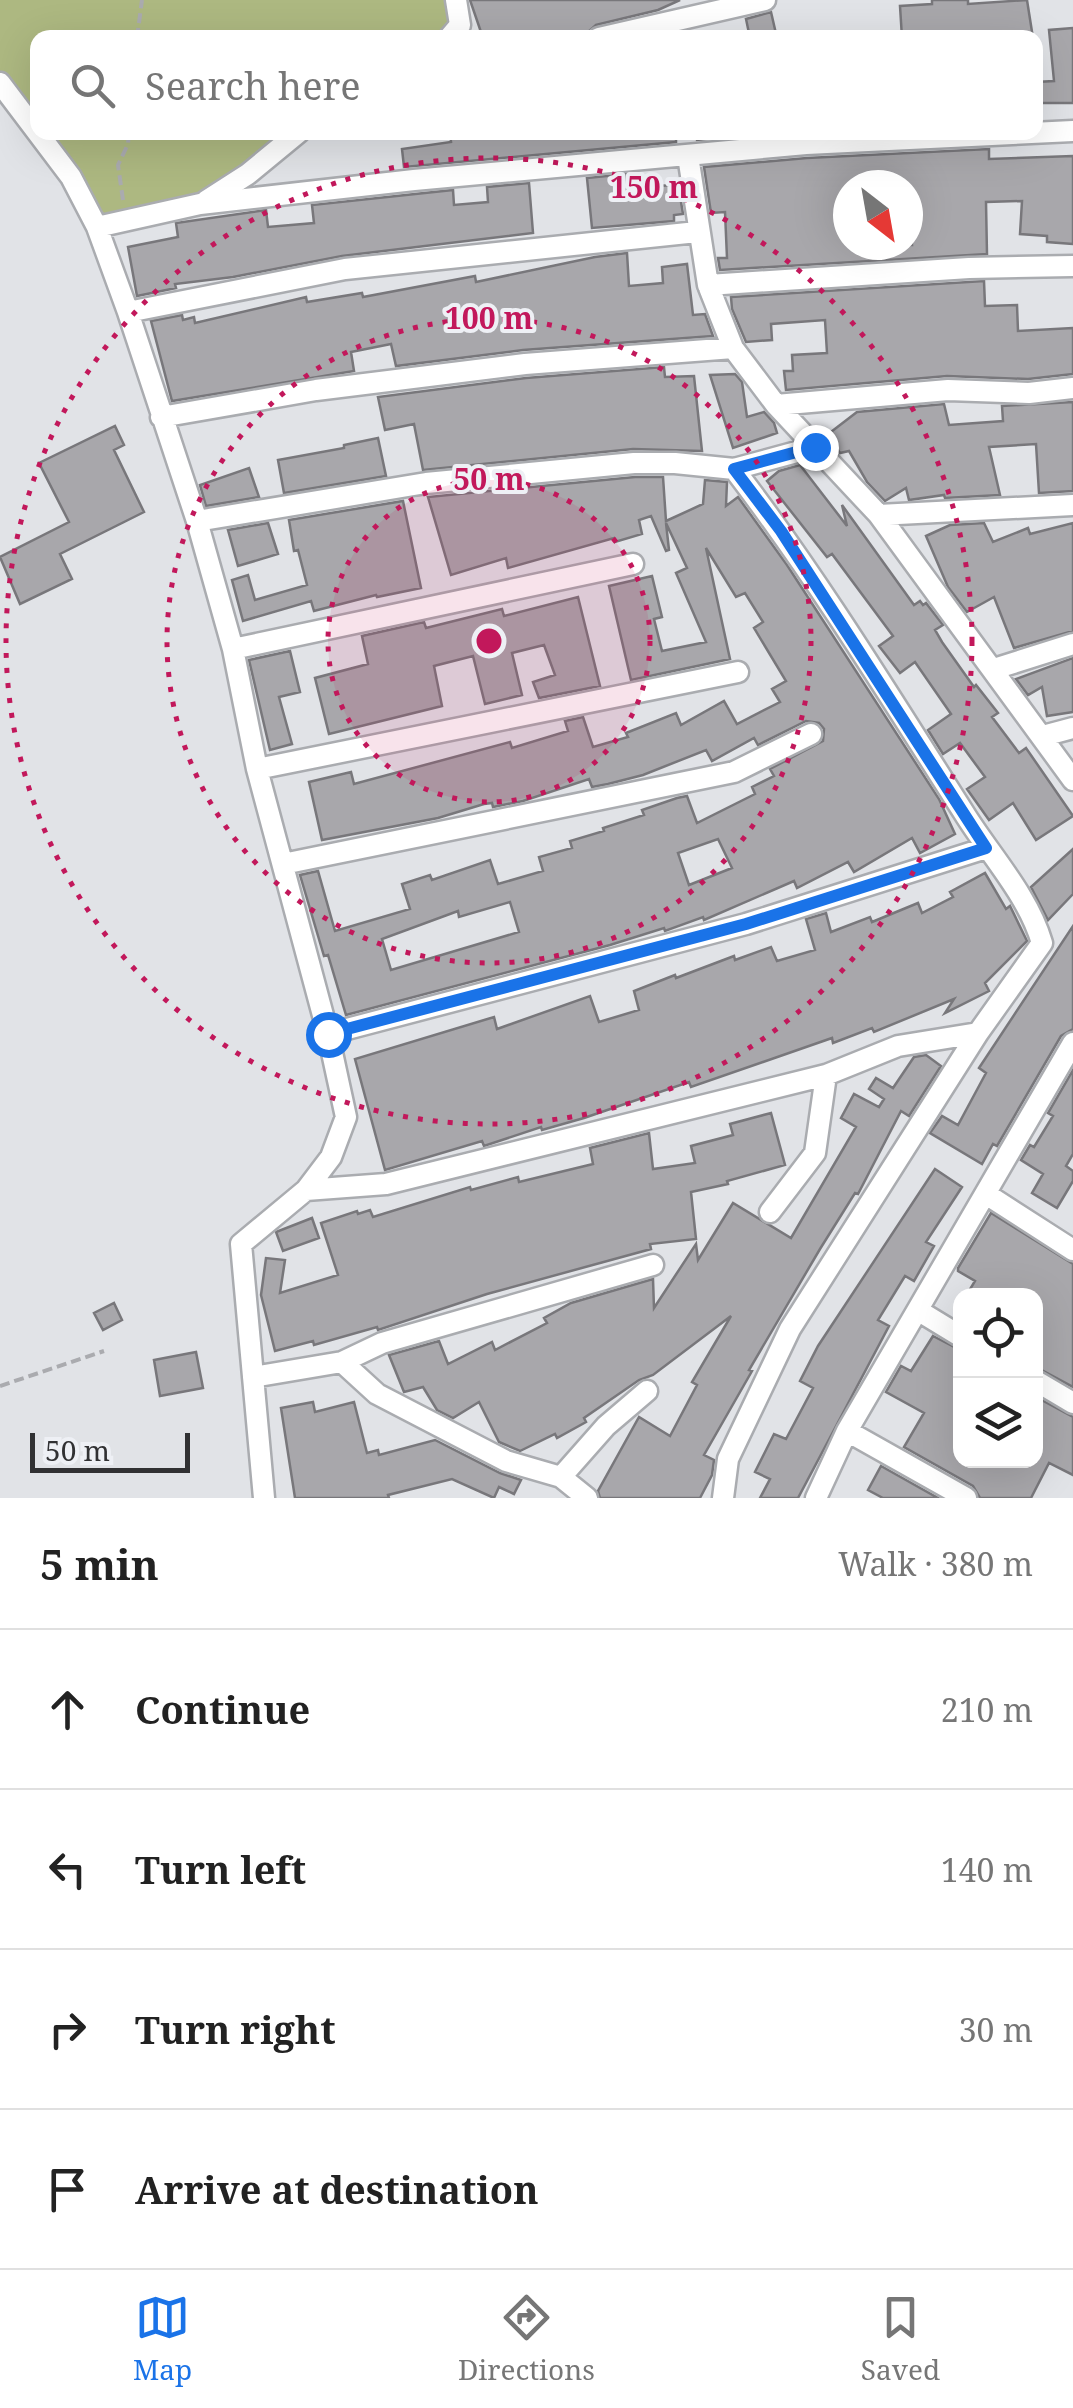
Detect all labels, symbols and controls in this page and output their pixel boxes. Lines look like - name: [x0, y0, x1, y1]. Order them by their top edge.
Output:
- search box: [30, 30, 1043, 140]
- icon: search: [65, 58, 120, 113]
- text: Search here: [145, 59, 361, 111]
- text: 150 m: [610, 166, 698, 207]
- north arrow: [833, 170, 923, 260]
- text: 100 m: [445, 297, 533, 338]
- route end: [793, 425, 839, 471]
- text: 50 m: [453, 458, 525, 499]
- centre of rings: [471, 623, 507, 659]
- route start: [306, 1012, 352, 1058]
- map controls: [953, 1288, 1043, 1468]
- button: locate: [953, 1288, 1043, 1378]
- button: layers: [953, 1378, 1043, 1468]
- scale bar: [30, 1428, 190, 1472]
- text: 50 m: [45, 1431, 110, 1469]
- text: 5 min: [40, 1535, 159, 1592]
- text: Walk · 380 m: [838, 1542, 1033, 1585]
- icon: ahead: [40, 1682, 95, 1737]
- text: Continue: [135, 1683, 310, 1735]
- text: 210 m: [941, 1688, 1033, 1731]
- icon: left: [40, 1842, 95, 1897]
- text: Turn left: [135, 1843, 306, 1895]
- text: 140 m: [941, 1848, 1033, 1891]
- icon: right: [40, 2002, 95, 2057]
- text: Turn right: [135, 2003, 336, 2055]
- text: 30 m: [959, 2008, 1033, 2051]
- icon: arrive: [40, 2162, 95, 2217]
- text: Arrive at destination: [135, 2163, 539, 2215]
- tab: Map: [133, 2290, 192, 2388]
- tab: Directions: [458, 2290, 595, 2388]
- tab: Saved: [861, 2290, 940, 2388]

